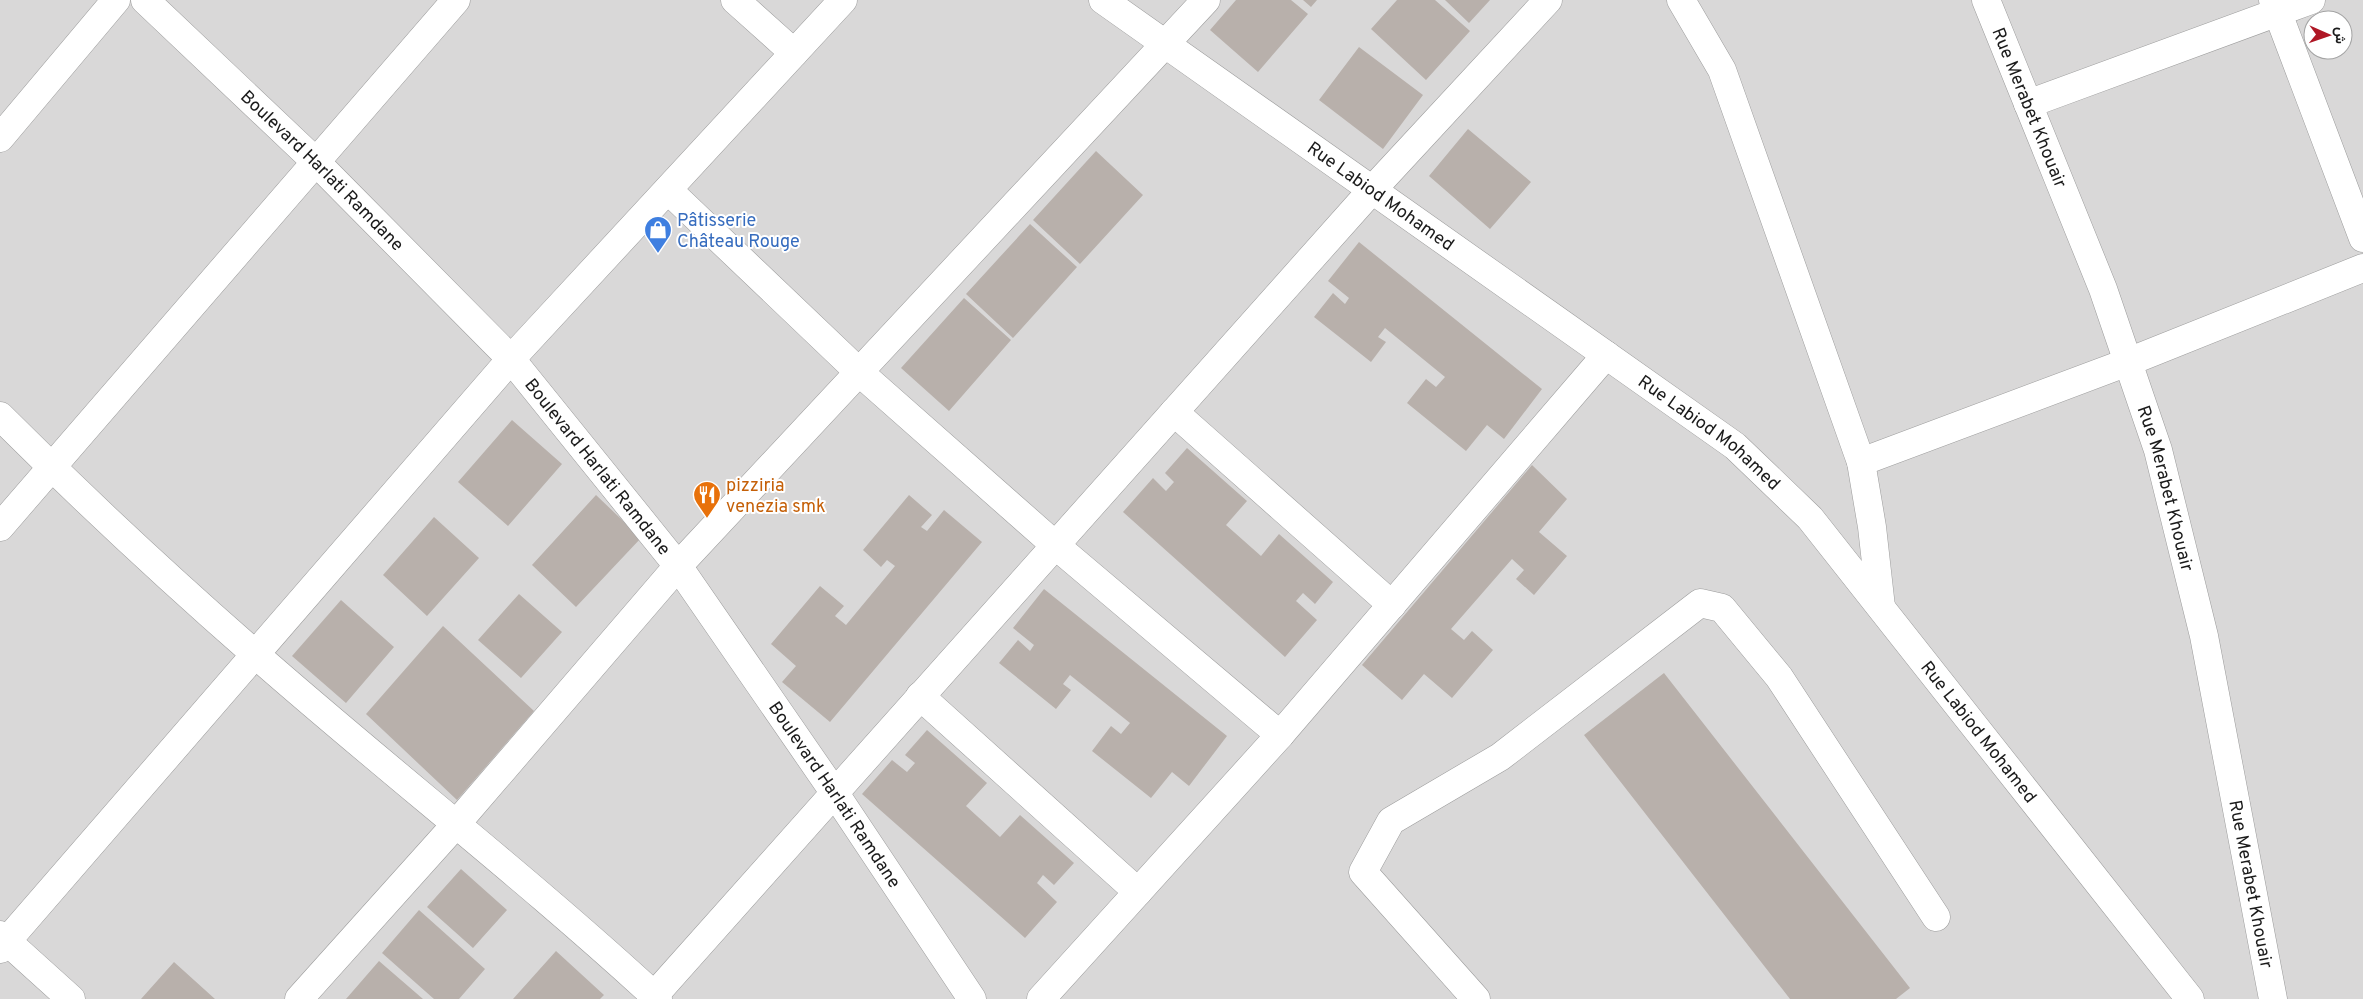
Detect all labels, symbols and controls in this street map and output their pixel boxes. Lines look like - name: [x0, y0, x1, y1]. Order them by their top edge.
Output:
- north arrow: [2303, 10, 2353, 60]
- street label: Rue Merabet Khouair: [1985, 25, 2071, 192]
- text: ش: [2331, 27, 2348, 44]
- street label: Boulevard Harlati Ramdane: [235, 86, 408, 257]
- street label: Rue Labiod Mohamed: [1302, 137, 1458, 257]
- place label: Pâtisserie Château Rouge: [677, 210, 800, 254]
- shop icon: Pâtisserie Château Rouge: [643, 215, 673, 254]
- street label: Rue Labiod Mohamed: [1633, 371, 1784, 496]
- street label: Boulevard Harlati Ramdane: [518, 375, 675, 561]
- street label: Rue Merabet Khouair: [2131, 403, 2198, 574]
- place label: pizziria venezia smk: [726, 475, 826, 519]
- restaurant icon: pizziria venezia smk: [692, 480, 722, 519]
- street label: Rue Labiod Mohamed: [1915, 657, 2041, 808]
- street label: Boulevard Harlati Ramdane: [762, 698, 905, 893]
- street label: Rue Merabet Khouair: [2222, 798, 2277, 970]

